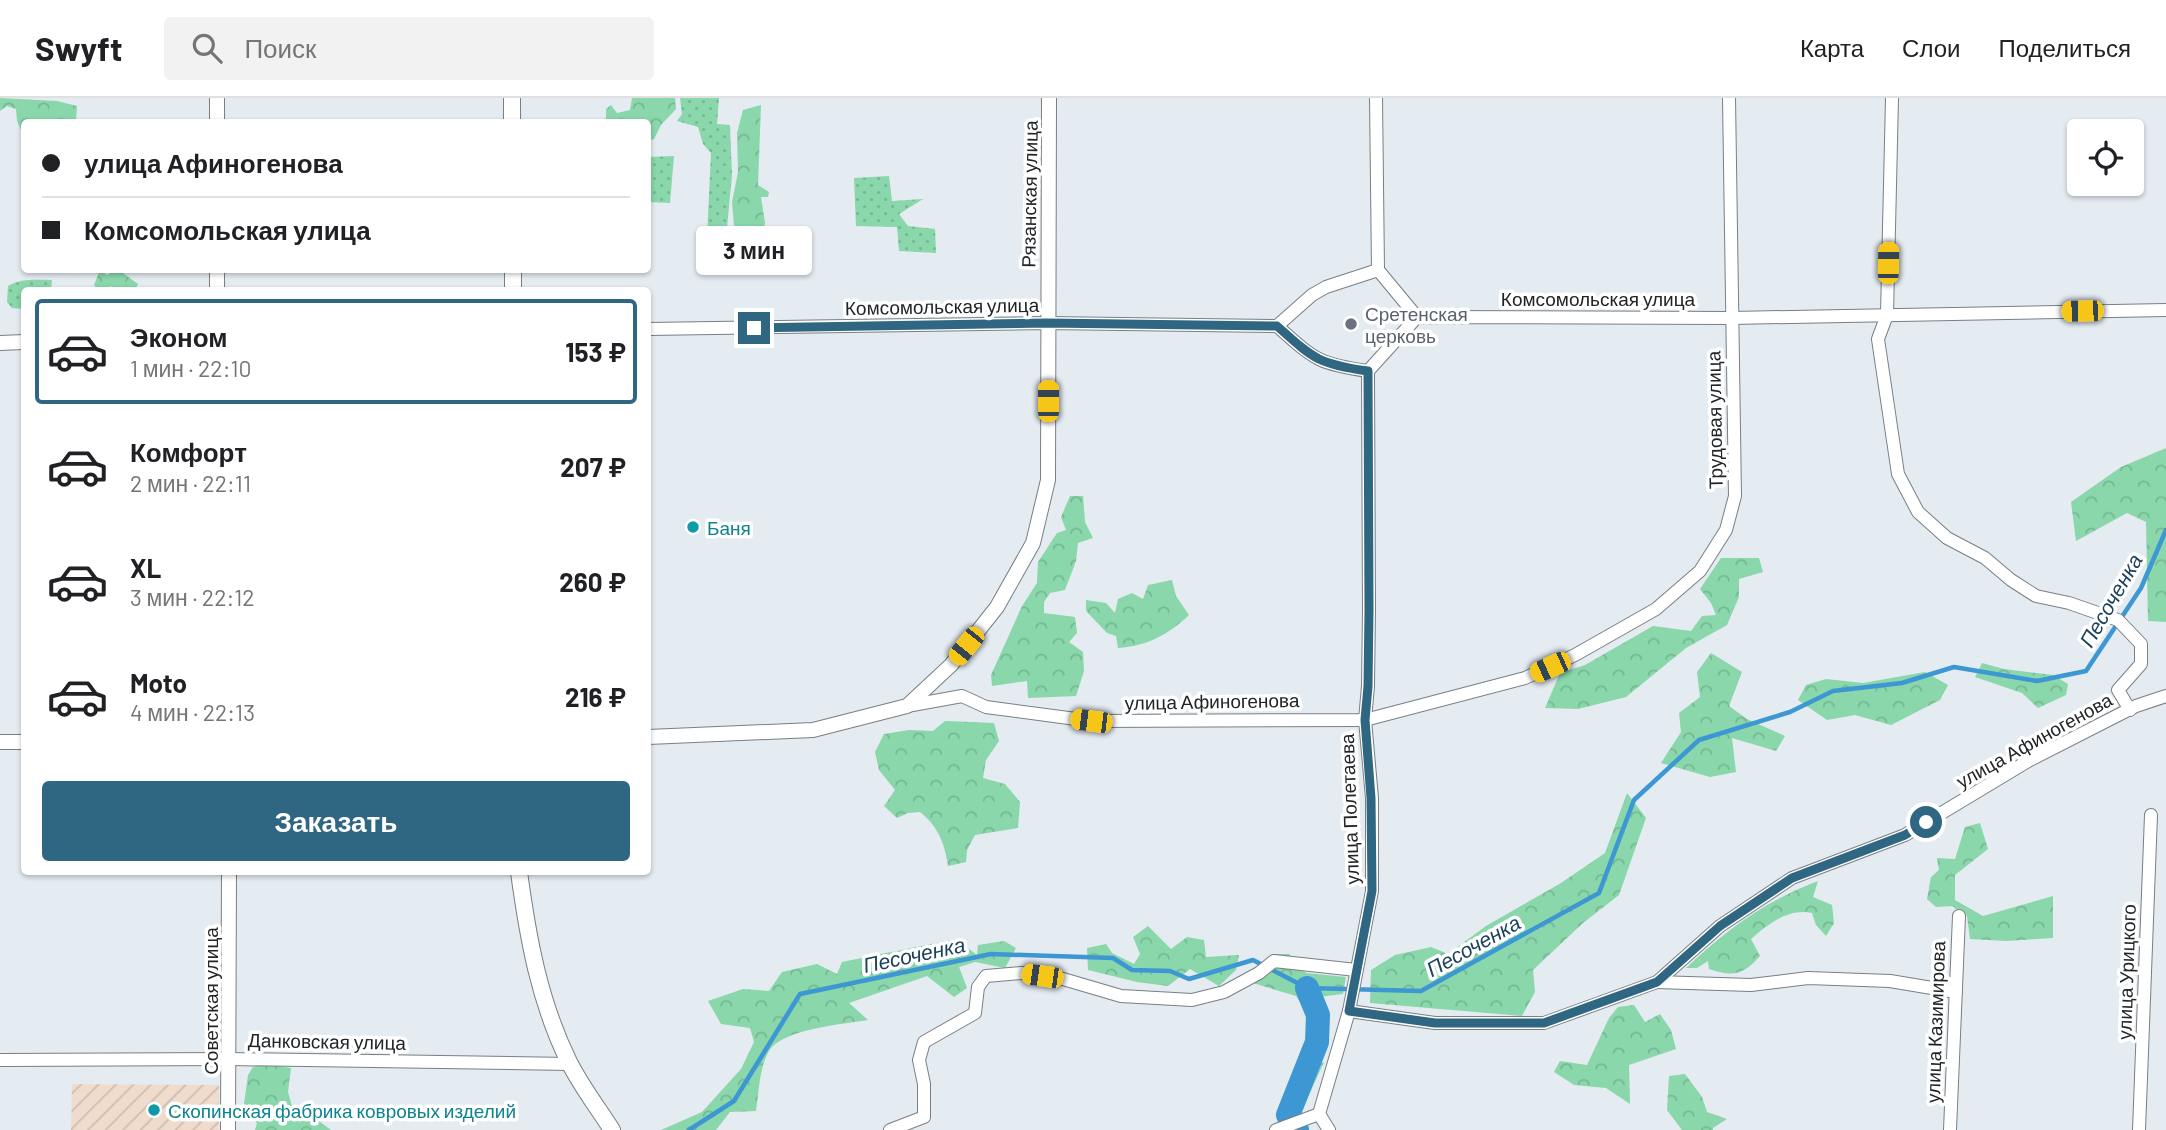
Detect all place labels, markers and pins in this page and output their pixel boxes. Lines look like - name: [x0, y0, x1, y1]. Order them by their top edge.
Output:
- place label: Сретенская церковь: [1365, 302, 1468, 347]
- marker: Сретенская церковь: [1343, 316, 1359, 332]
- place label: Баня: [707, 516, 751, 539]
- marker: Баня: [685, 519, 701, 535]
- place label: Скопинская фабрика ковровых изделий: [168, 1099, 516, 1122]
- marker: Скопинская фабрика ковровых изделий: [146, 1102, 162, 1118]

